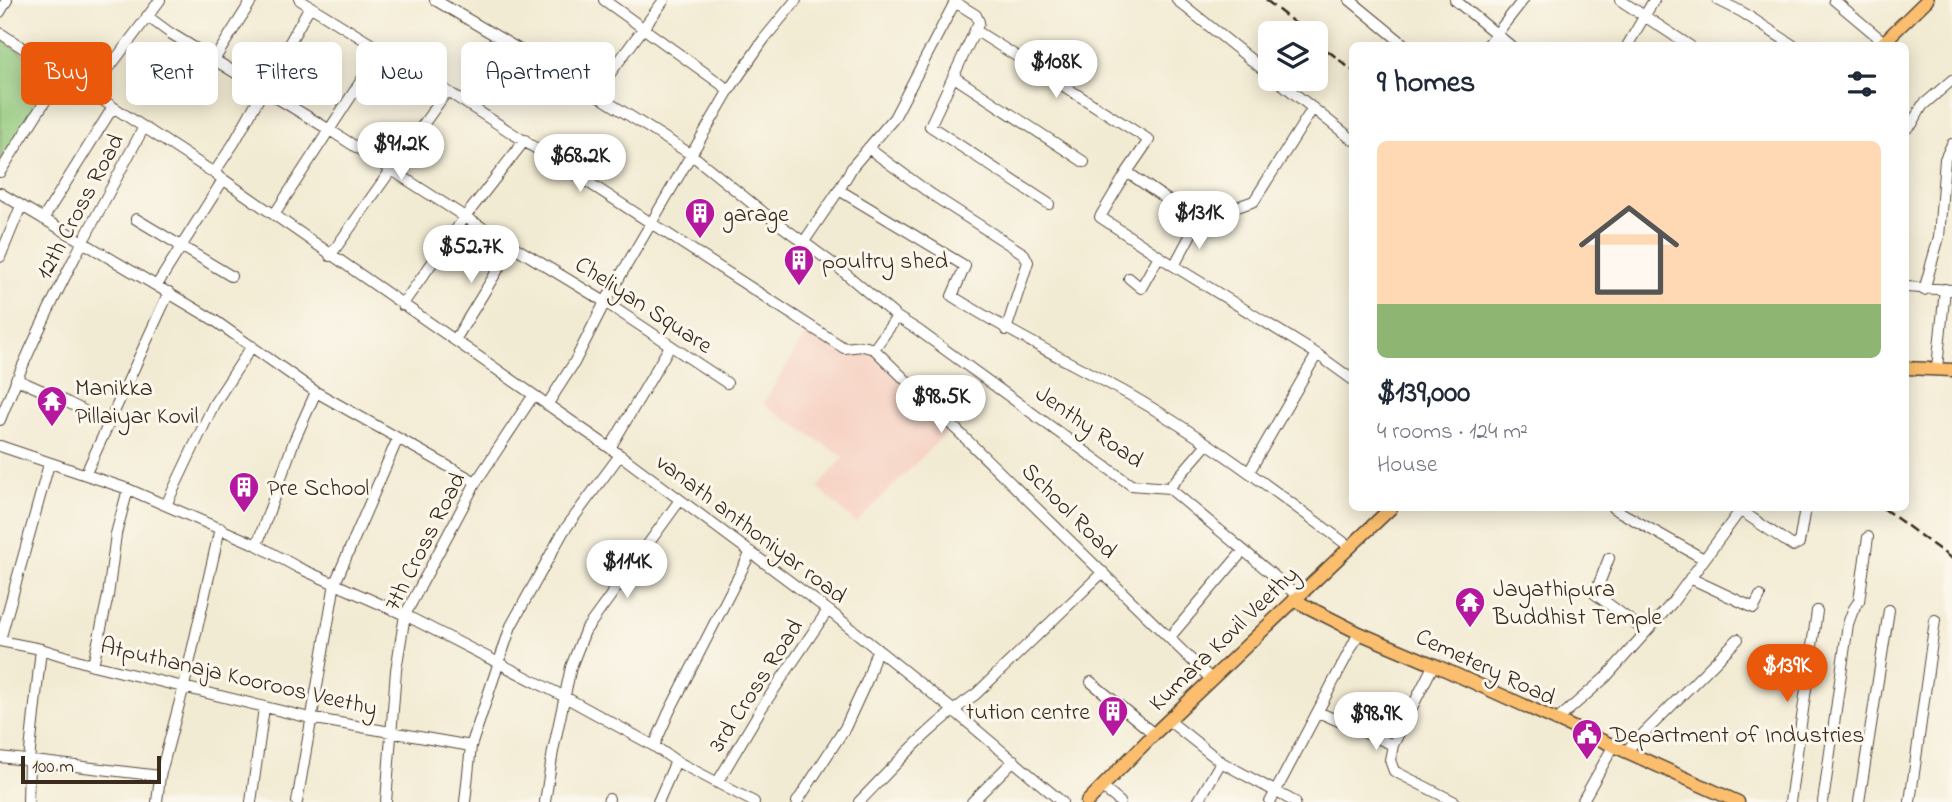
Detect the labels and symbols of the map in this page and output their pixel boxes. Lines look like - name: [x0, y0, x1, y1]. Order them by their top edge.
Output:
- pin: $108K: [1007, 41, 1105, 100]
- pin: $91.2K: [344, 122, 458, 182]
- street label: 12th Cross Road: [28, 128, 135, 286]
- pin: $68.2K: [523, 134, 637, 194]
- pin: $131K: [1150, 191, 1248, 251]
- building icon: garage: [683, 196, 717, 240]
- place label: garage: [722, 198, 789, 233]
- pin: $52.7K: [414, 226, 528, 285]
- building icon: poultry shed: [782, 243, 816, 287]
- place label: poultry shed: [822, 245, 948, 281]
- street label: Cheliyan Square: [566, 248, 719, 365]
- place label: Manikka Pillaiyar Kovil: [75, 372, 199, 436]
- pin: $98.5K: [884, 376, 998, 435]
- street label: Jenthy Road: [1027, 378, 1150, 479]
- temple icon: Manikka Pillaiyar Kovil: [35, 384, 69, 428]
- street label: vanath anthoniyar road: [647, 446, 854, 615]
- street label: School Road: [1012, 456, 1125, 568]
- street label: 7th Cross Road: [376, 466, 476, 617]
- building icon: Pre School: [227, 470, 261, 514]
- place label: Pre School: [267, 472, 369, 507]
- pin: $114K: [578, 540, 676, 600]
- street label: Kumara Kovil Veethy: [1142, 559, 1308, 721]
- place label: Jayathipura Buddhist Temple: [1492, 573, 1662, 636]
- temple icon: Jayathipura Buddhist Temple: [1453, 585, 1487, 629]
- street label: 3rd Cross Road: [701, 612, 814, 760]
- street label: Cemetery Road: [1409, 620, 1561, 717]
- street label: Atputhanaja Kooroos Veethy: [96, 630, 380, 728]
- pin: $139K: [1738, 644, 1836, 704]
- pin: $98.9K: [1319, 692, 1433, 752]
- building icon: tution centre: [1096, 694, 1130, 738]
- place label: tution centre: [966, 696, 1090, 731]
- public building icon: Department of Industries: [1570, 717, 1604, 761]
- place label: Department of Industries: [1609, 719, 1864, 754]
- scale bar: [21, 753, 161, 785]

